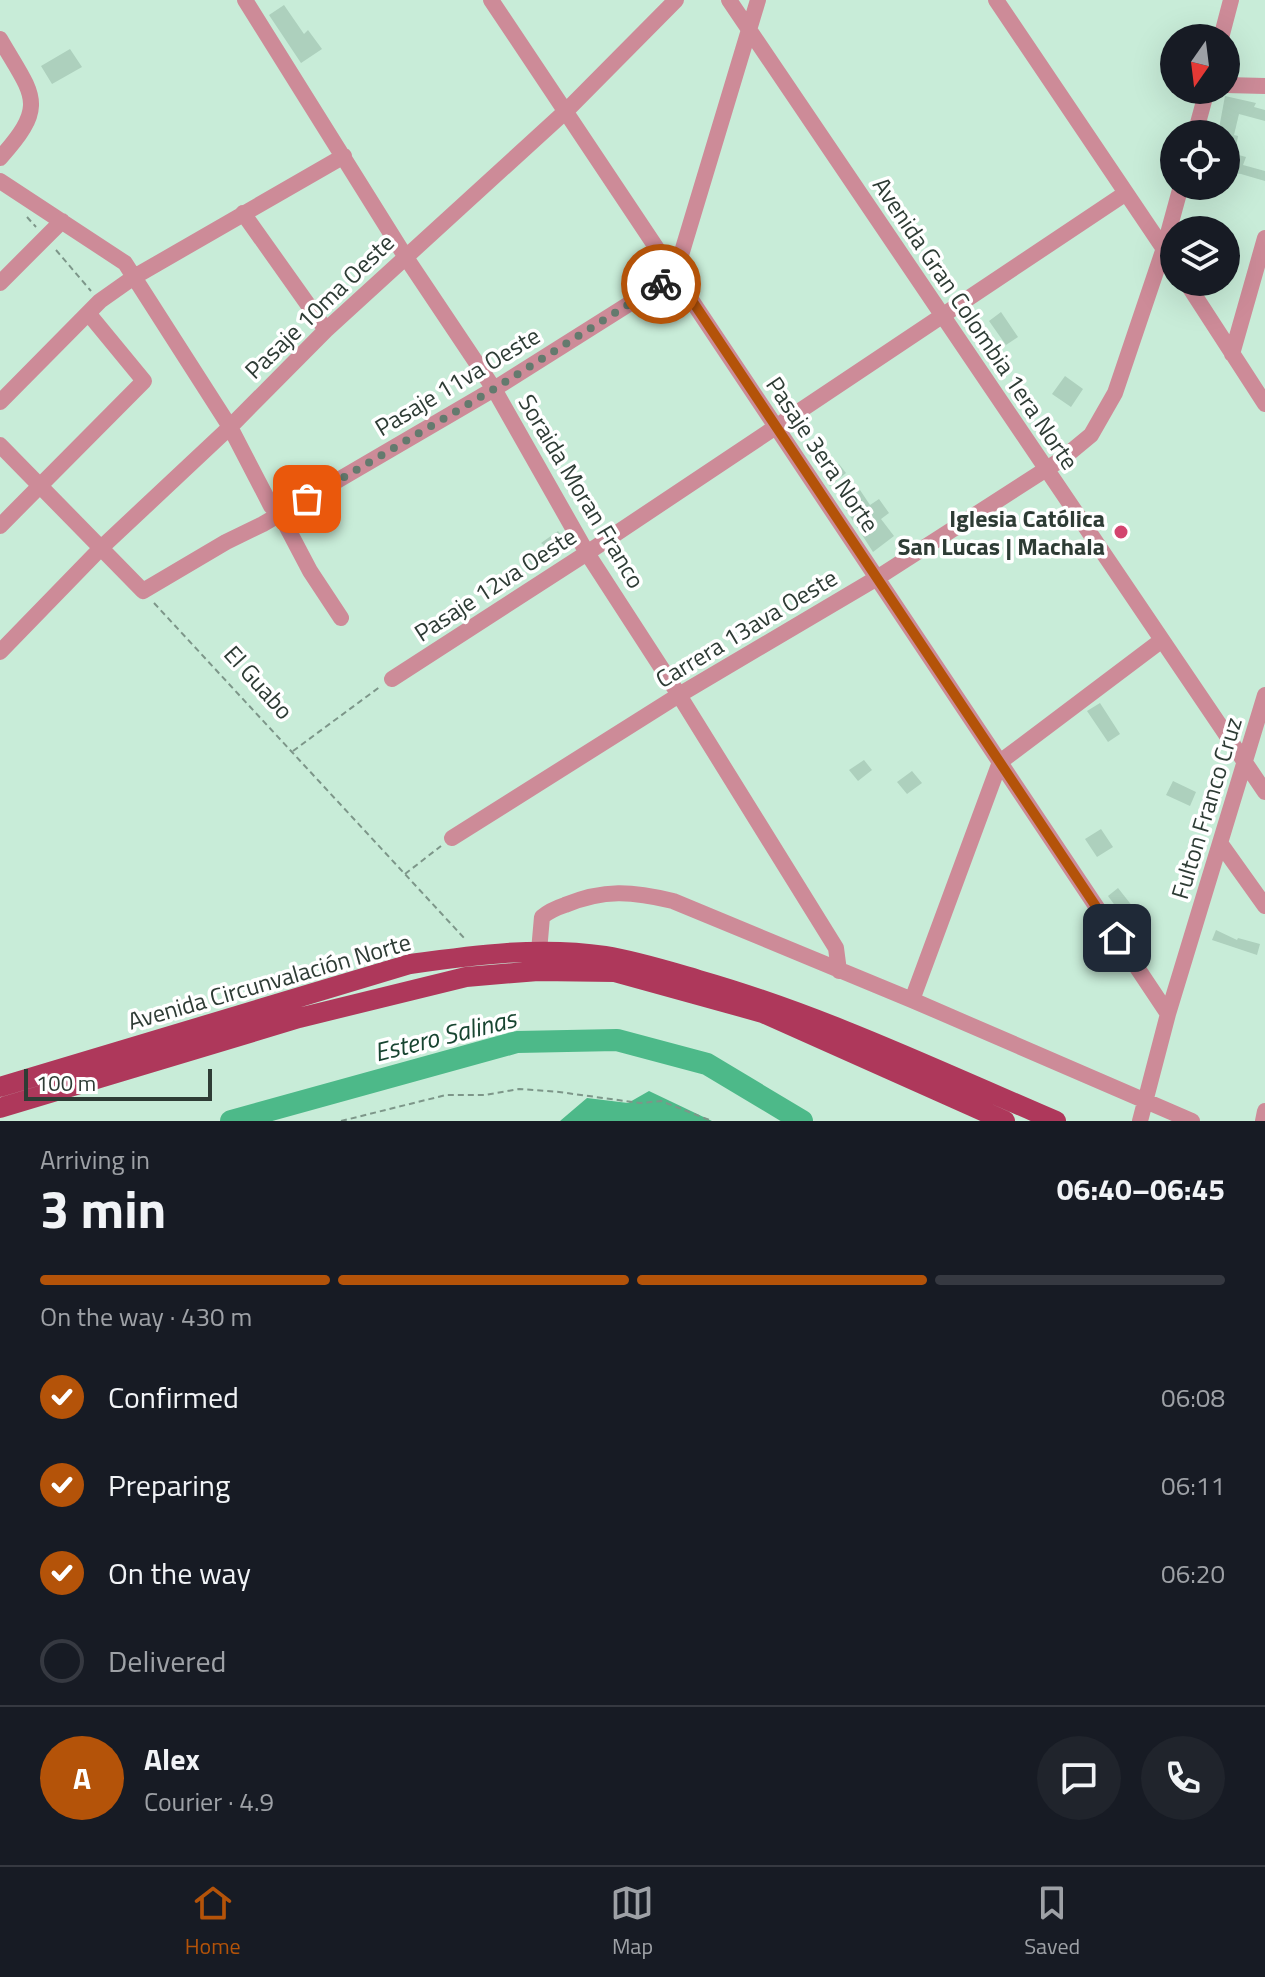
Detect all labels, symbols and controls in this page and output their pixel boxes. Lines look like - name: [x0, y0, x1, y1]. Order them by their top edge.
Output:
- north arrow: [1160, 24, 1240, 104]
- map controls: [1160, 24, 1240, 296]
- button: locate: [1160, 120, 1240, 200]
- street label: Avenida Gran Colombia 1era Norte: [864, 169, 1088, 477]
- button: layers: [1160, 216, 1240, 296]
- street label: Pasaje 10ma Oeste: [236, 225, 402, 387]
- courier: [621, 244, 701, 324]
- icon: bike: [639, 262, 683, 306]
- street label: Pasaje 11va Oeste: [368, 317, 546, 445]
- street label: Pasaje 3era Norte: [758, 369, 888, 539]
- street label: Soraida Moran Franco: [510, 387, 654, 595]
- pin: [273, 465, 341, 533]
- icon: bag: [285, 477, 329, 521]
- place label: Iglesia Católica San Lucas | Machala: [897, 500, 1105, 564]
- street label: Pasaje 12va Oeste: [407, 518, 583, 650]
- marker: Iglesia Católica San Lucas | Machala: [1112, 523, 1130, 541]
- street label: Carrera 13ava Oeste: [648, 559, 844, 697]
- street label: El Guabo: [216, 637, 302, 727]
- street label: Fulton Franco Cruz: [1161, 713, 1251, 903]
- pin: [1083, 904, 1151, 972]
- icon: home: [1095, 916, 1139, 960]
- street label: Avenida Circunvalación Norte: [123, 923, 415, 1039]
- water label: Estero Salinas: [370, 998, 522, 1071]
- scale bar: [24, 1065, 212, 1101]
- text: 100 m: [36, 1066, 96, 1100]
- text: Arriving in: [40, 1140, 150, 1179]
- text: 06:40–06:45: [1057, 1166, 1225, 1212]
- text: 3 min: [40, 1169, 166, 1248]
- text: On the way · 430 m: [40, 1297, 252, 1336]
- text: Confirmed: [108, 1374, 239, 1420]
- icon: check: [40, 1375, 84, 1419]
- text: 06:08: [1161, 1378, 1225, 1417]
- text: Preparing: [108, 1462, 230, 1508]
- icon: check: [40, 1463, 84, 1507]
- text: 06:11: [1161, 1466, 1225, 1505]
- text: On the way: [108, 1550, 251, 1596]
- icon: check: [40, 1551, 84, 1595]
- text: 06:20: [1161, 1554, 1225, 1593]
- text: Delivered: [108, 1638, 226, 1684]
- text: Alex: [144, 1736, 200, 1782]
- button: chat: [1037, 1736, 1121, 1820]
- button: phone: [1141, 1736, 1225, 1820]
- text: A: [73, 1755, 91, 1801]
- text: Courier · 4.9: [144, 1782, 274, 1821]
- tab: Home: [185, 1881, 241, 1963]
- tab: Map: [610, 1881, 654, 1963]
- tab: Saved: [1024, 1881, 1080, 1963]

